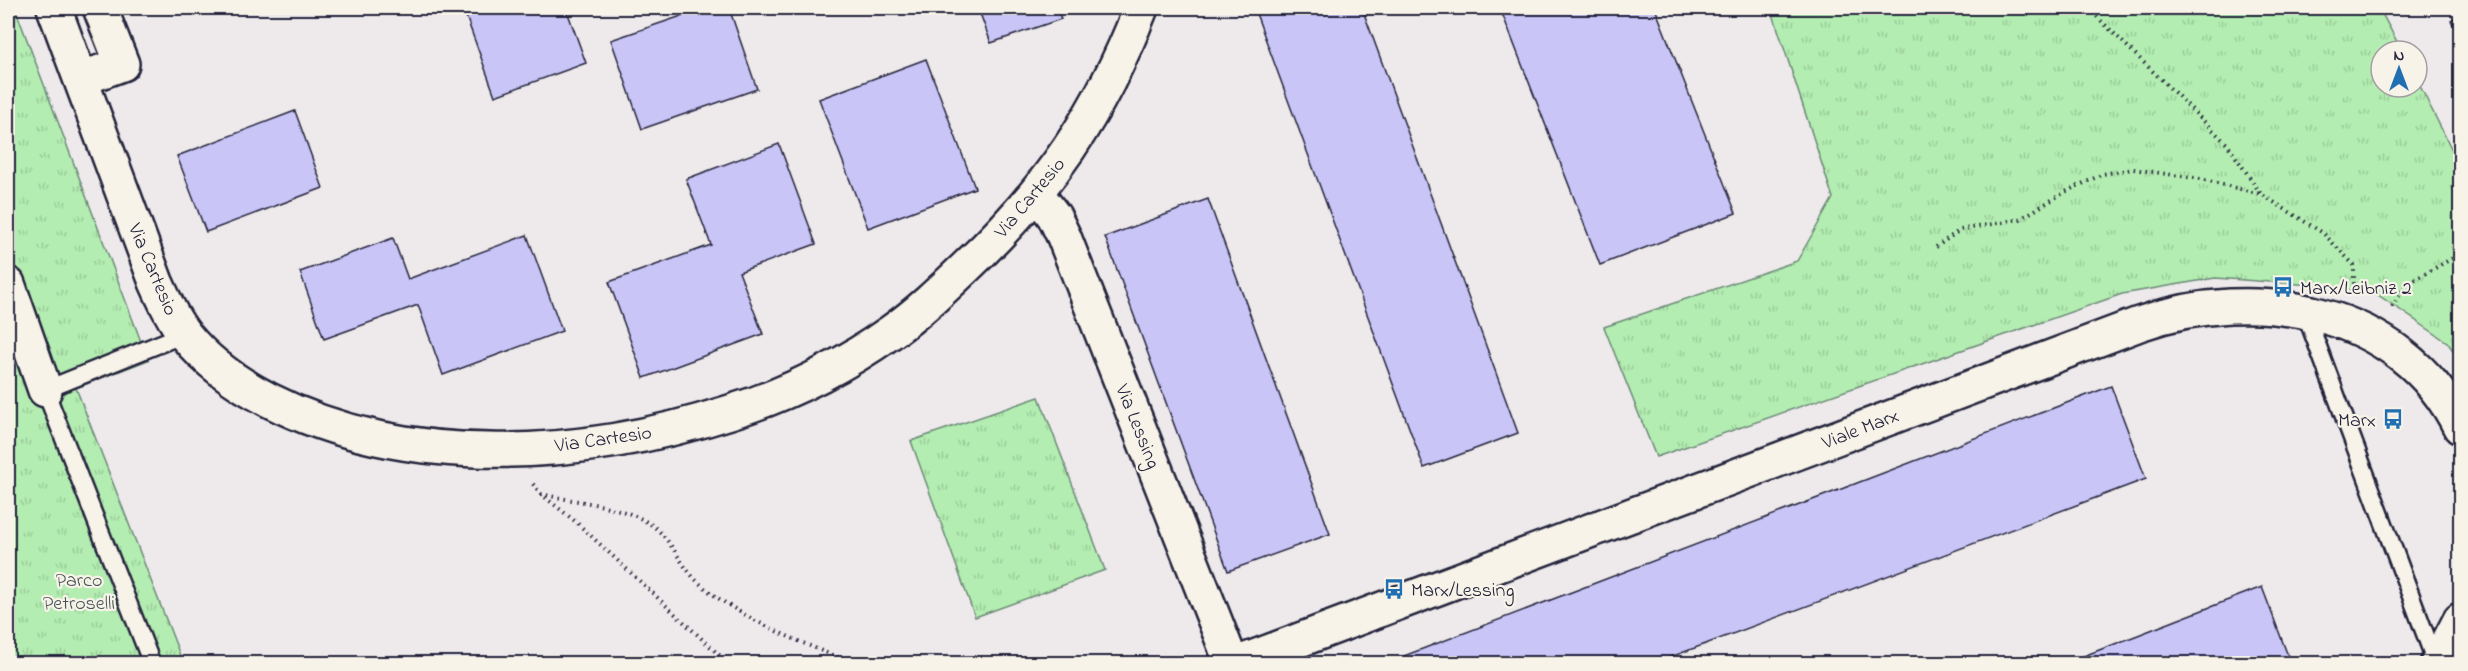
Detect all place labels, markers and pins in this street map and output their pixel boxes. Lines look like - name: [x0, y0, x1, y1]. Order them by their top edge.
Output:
- bus stop icon: Marx/Leibniz 2: [2271, 275, 2295, 299]
- place label: Marx/Leibniz 2: [2300, 275, 2412, 304]
- place label: Marx: [2338, 407, 2376, 436]
- bus stop icon: Marx: [2381, 407, 2405, 431]
- bus stop icon: Marx/Lessing: [1382, 577, 1406, 601]
- place label: Marx/Lessing: [1411, 577, 1514, 607]

